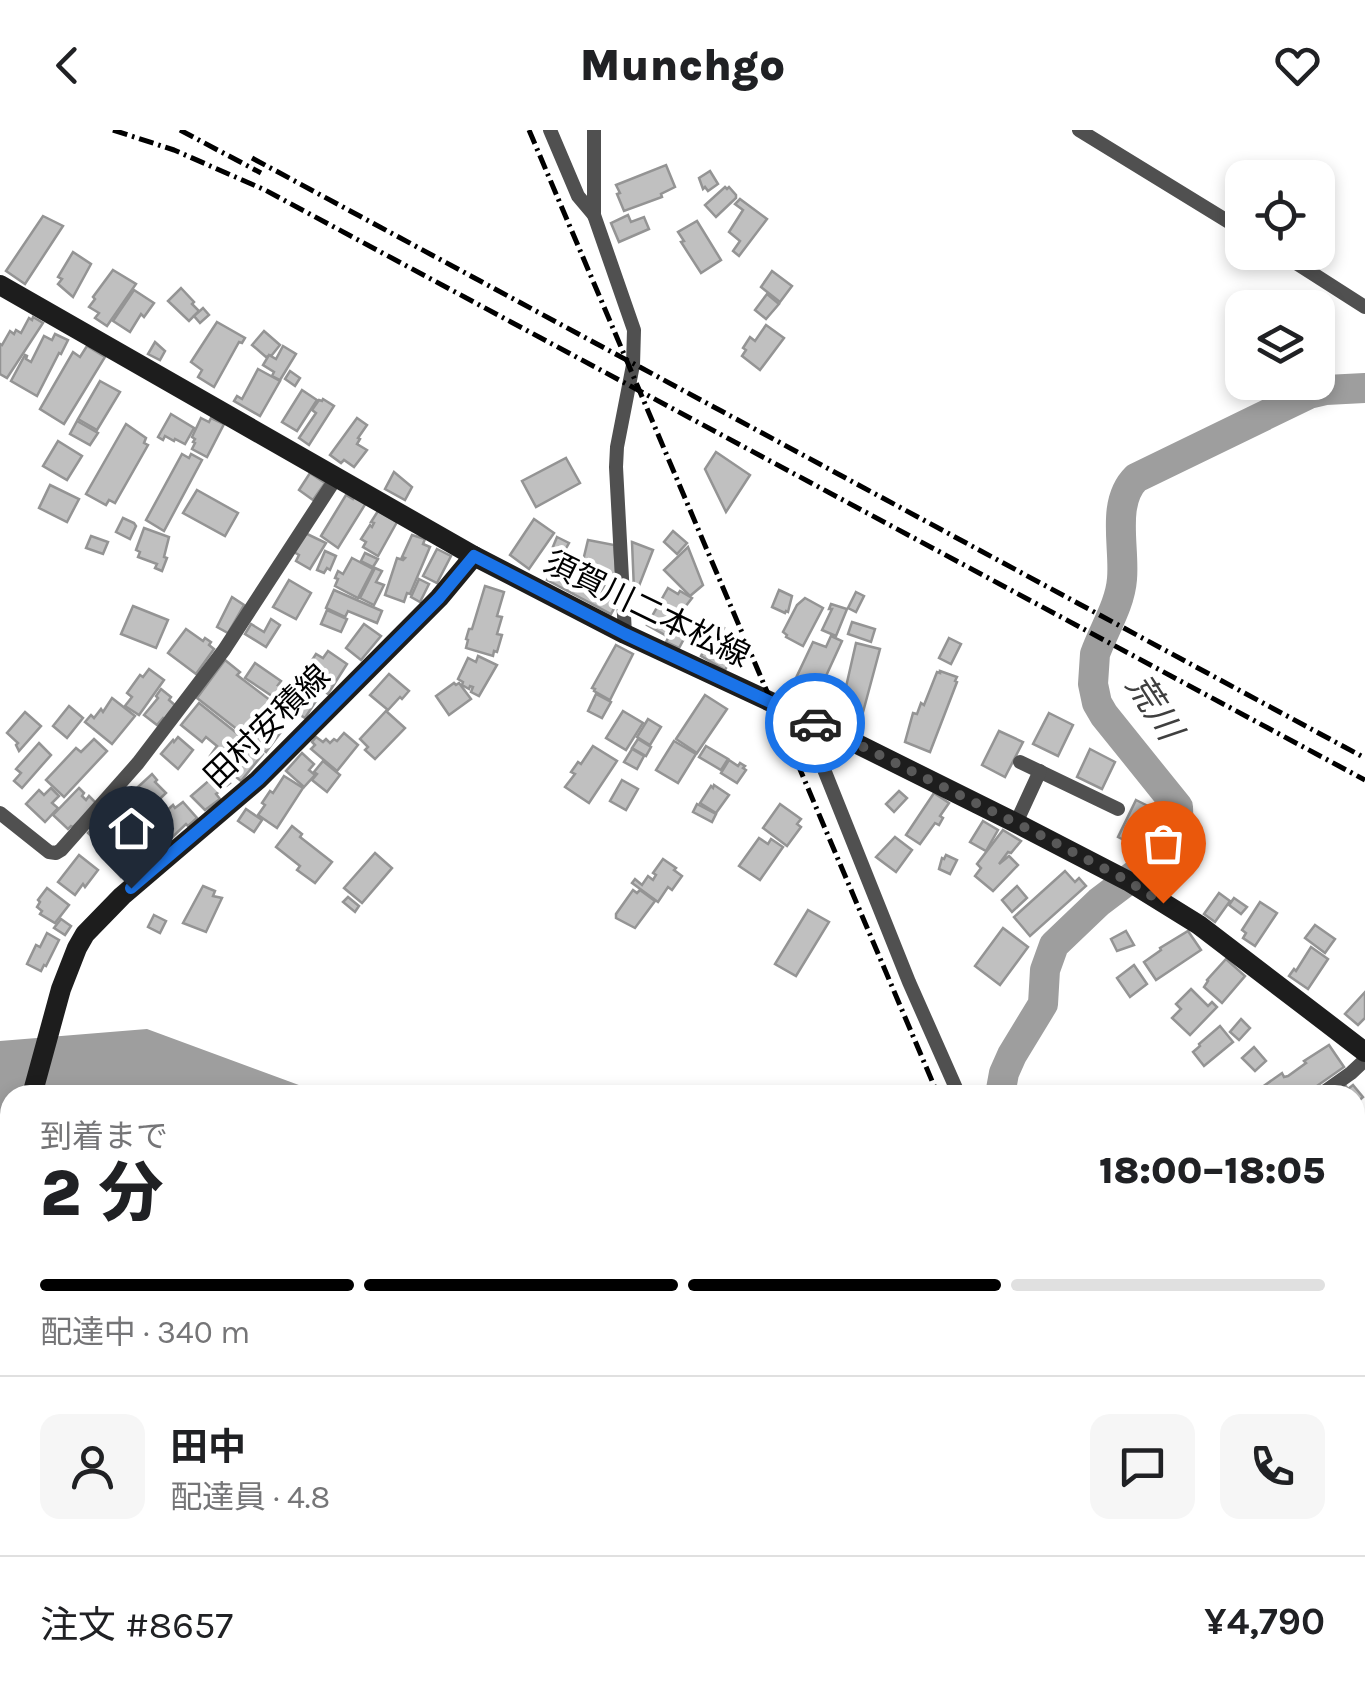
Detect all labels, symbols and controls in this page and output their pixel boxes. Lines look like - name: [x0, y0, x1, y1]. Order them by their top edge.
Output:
- icon: back: [40, 38, 95, 93]
- icon: heart: [1270, 38, 1325, 93]
- text: Munchgo: [580, 39, 785, 91]
- map controls: [1225, 160, 1335, 400]
- button: locate: [1225, 160, 1335, 270]
- button: layers: [1225, 290, 1335, 400]
- street label: 須賀川二本松線: [538, 543, 756, 675]
- street label: 田村安積線: [197, 657, 337, 795]
- water label: 荒川: [1118, 666, 1192, 751]
- courier: [765, 673, 865, 773]
- icon: car: [788, 696, 843, 751]
- pin: [89, 786, 174, 889]
- icon: home: [104, 801, 159, 856]
- pin: [1121, 801, 1206, 904]
- icon: bag: [1136, 816, 1191, 871]
- text: 到着まで: [40, 1118, 168, 1155]
- text: 18:00–18:05: [1099, 1148, 1325, 1193]
- text: 2 分: [40, 1155, 164, 1231]
- text: 配達中 · 340 m: [40, 1314, 250, 1351]
- button: person: [40, 1414, 145, 1519]
- button: chat: [1090, 1414, 1195, 1519]
- button: phone: [1220, 1414, 1325, 1519]
- text: 田中: [170, 1425, 246, 1470]
- text: 配達員 · 4.8: [170, 1479, 330, 1516]
- text: ¥4,790: [1204, 1599, 1325, 1644]
- text: 注文 #8657: [40, 1603, 233, 1648]

